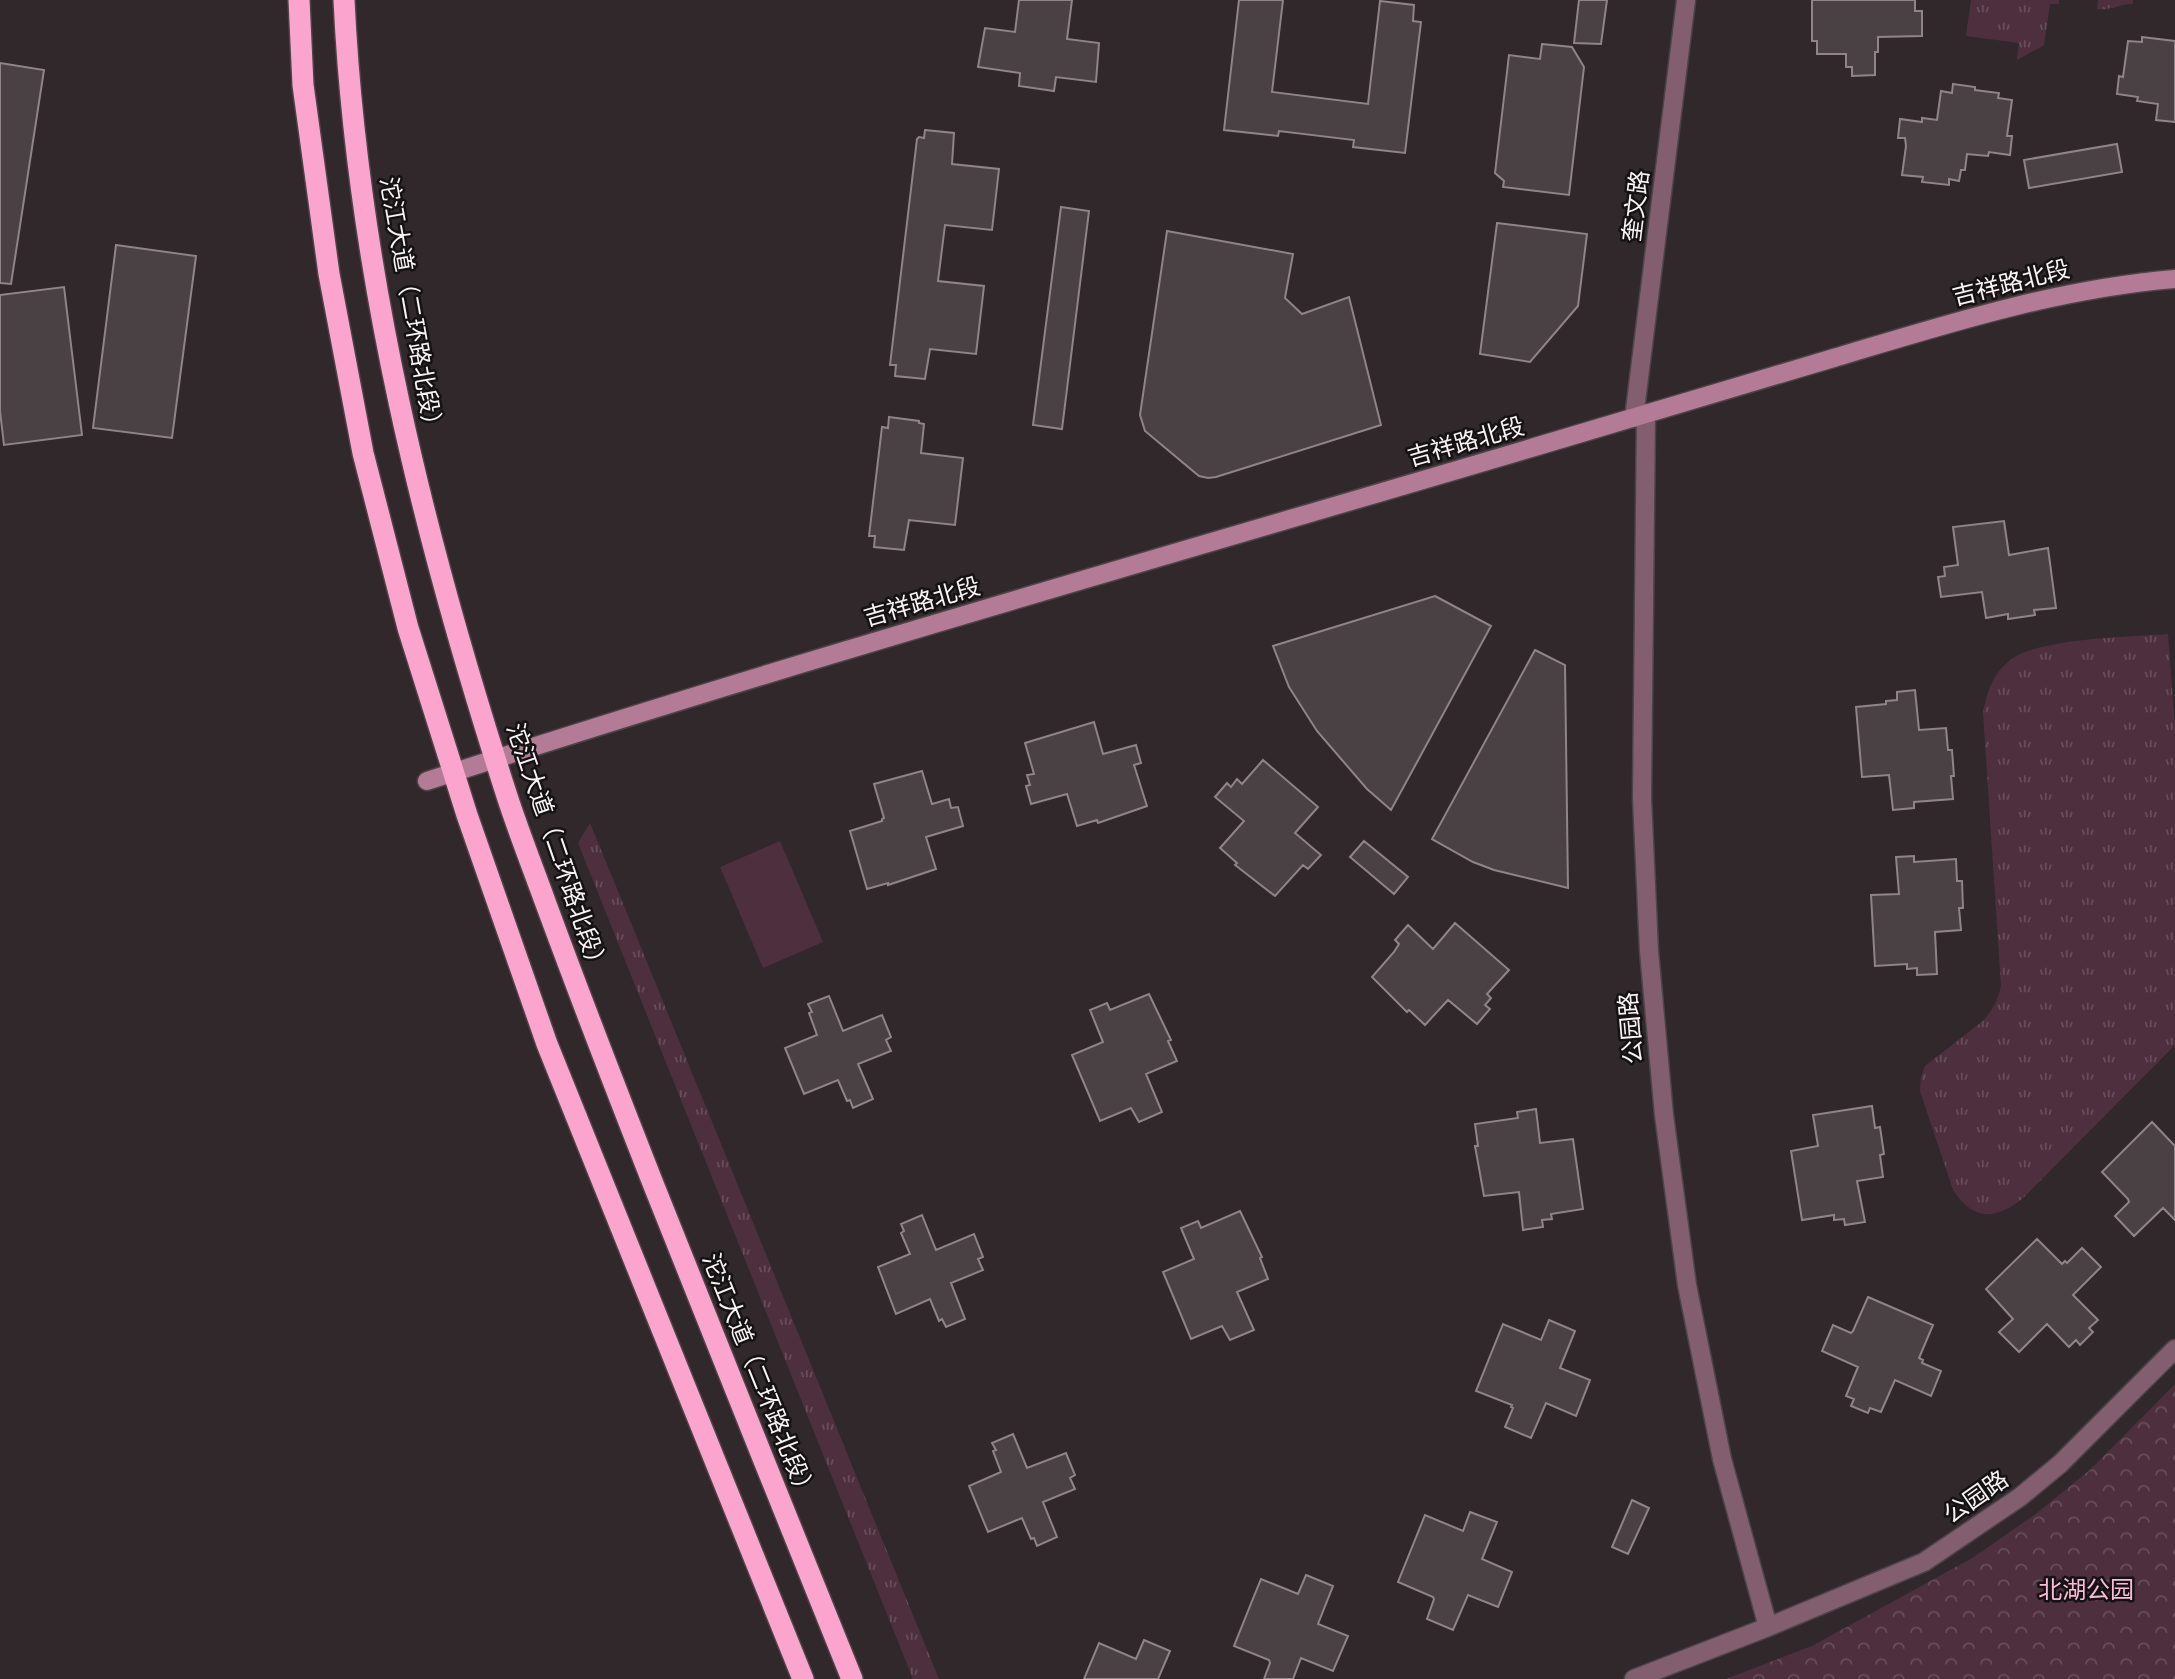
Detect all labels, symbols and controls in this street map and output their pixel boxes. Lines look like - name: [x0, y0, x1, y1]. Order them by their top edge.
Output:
- street label: 奎文路: [1614, 168, 1657, 244]
- street label: 沱江大道（二环路北段）: [371, 174, 452, 440]
- street label: 吉祥路北段: [1948, 251, 2073, 314]
- street label: 吉祥路北段: [1403, 408, 1528, 475]
- street label: 吉祥路北段: [859, 568, 984, 635]
- street label: 沱江大道（二环路北段）: [498, 718, 617, 979]
- street label: 公园路: [1610, 991, 1651, 1065]
- street label: 沱江大道（二环路北段）: [694, 1248, 825, 1506]
- street label: 公园路: [1936, 1462, 2015, 1532]
- park label: 北湖公园: [2038, 1572, 2134, 1607]

